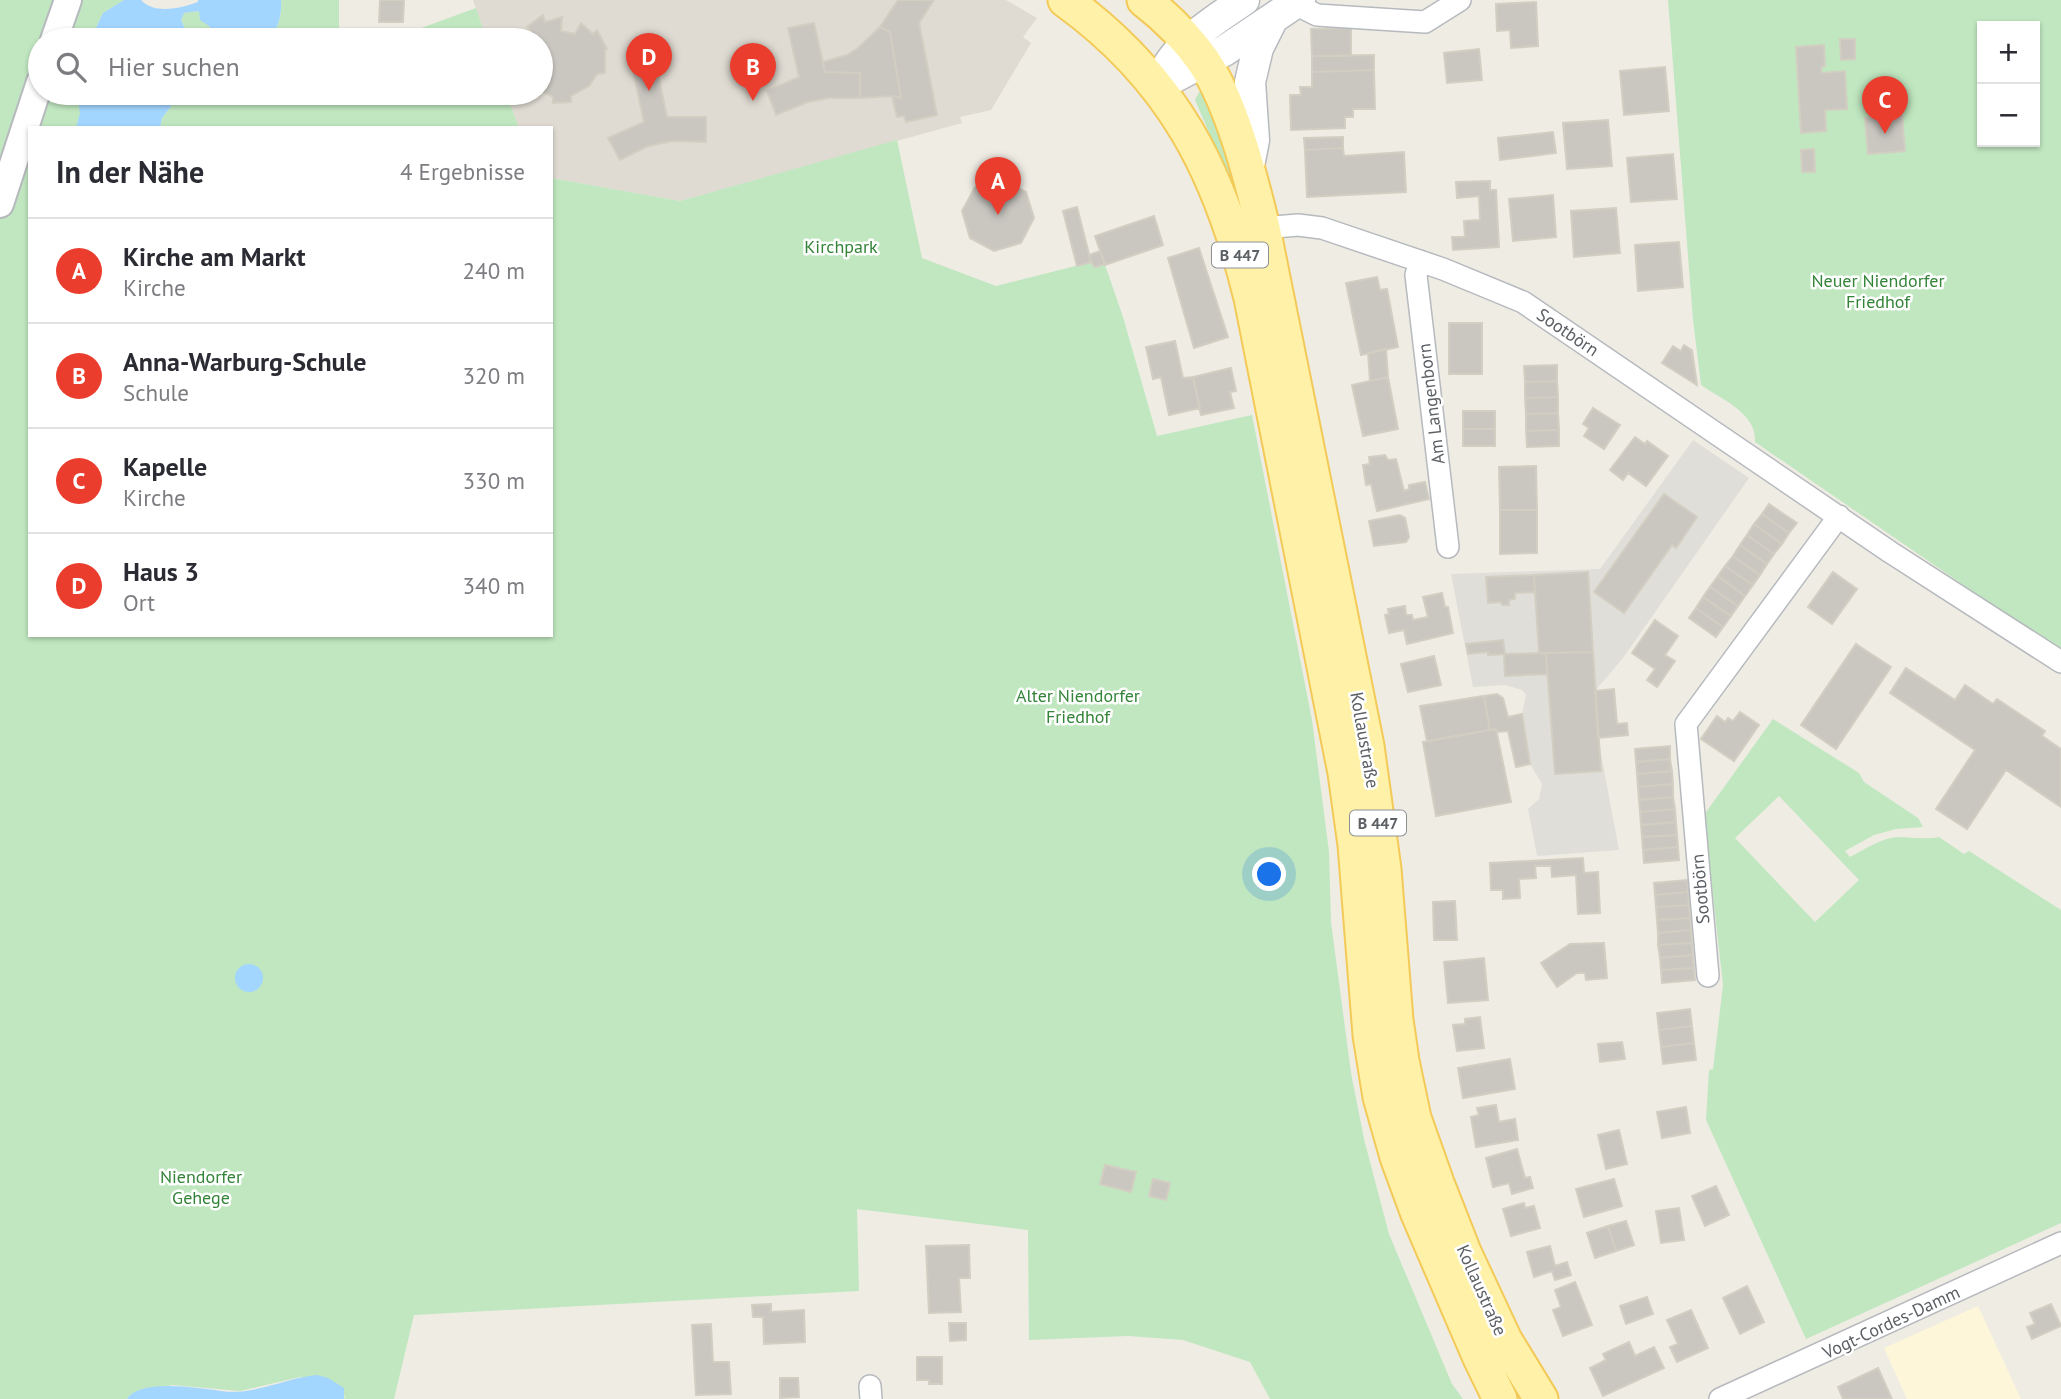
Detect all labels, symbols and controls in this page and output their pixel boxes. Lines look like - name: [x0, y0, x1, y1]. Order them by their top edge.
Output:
- map controls: [1977, 21, 2040, 147]
- button: +: [1977, 21, 2040, 84]
- search box: [28, 28, 553, 105]
- pin: D: [626, 33, 672, 91]
- pin: B: [730, 43, 776, 101]
- icon: search: [52, 48, 90, 86]
- text: Hier suchen: [108, 50, 240, 83]
- pin: C: [1862, 76, 1908, 134]
- button: −: [1977, 84, 2040, 147]
- text: In der Nähe: [56, 152, 204, 191]
- text: 4 Ergebnisse: [400, 157, 525, 186]
- pin: A: [975, 157, 1021, 215]
- park label: Kirchpark: [804, 235, 878, 258]
- text: Kirche am Markt: [123, 240, 306, 273]
- road number: B 447: [1212, 243, 1268, 268]
- text: A: [72, 256, 86, 285]
- text: 240 m: [463, 256, 525, 285]
- park label: Neuer Niendorfer Friedhof: [1811, 269, 1945, 313]
- text: Kirche: [123, 273, 186, 302]
- street label: Sootbörn: [1532, 303, 1604, 361]
- street label: Am Langenborn: [1412, 342, 1450, 466]
- text: Anna-Warburg-Schule: [123, 345, 366, 378]
- text: B: [72, 361, 86, 390]
- text: 320 m: [463, 361, 525, 390]
- text: Schule: [123, 378, 189, 407]
- text: Kapelle: [123, 450, 207, 483]
- text: C: [73, 466, 85, 495]
- text: 330 m: [463, 466, 525, 495]
- text: Kirche: [123, 483, 186, 512]
- text: Haus 3: [123, 555, 199, 588]
- text: D: [72, 571, 86, 600]
- text: 340 m: [463, 571, 525, 600]
- text: Ort: [123, 588, 155, 617]
- park label: Alter Niendorfer Friedhof: [1016, 684, 1140, 728]
- street label: Kollaustraße: [1345, 690, 1385, 790]
- road number: B 447: [1350, 810, 1406, 836]
- street label: Sootbörn: [1685, 853, 1715, 925]
- your location: [1252, 857, 1286, 891]
- park label: Niendorfer Gehege: [160, 1165, 242, 1209]
- street label: Kollaustraße: [1452, 1241, 1512, 1339]
- street label: Vogt-Cordes-Damm: [1818, 1280, 1963, 1364]

